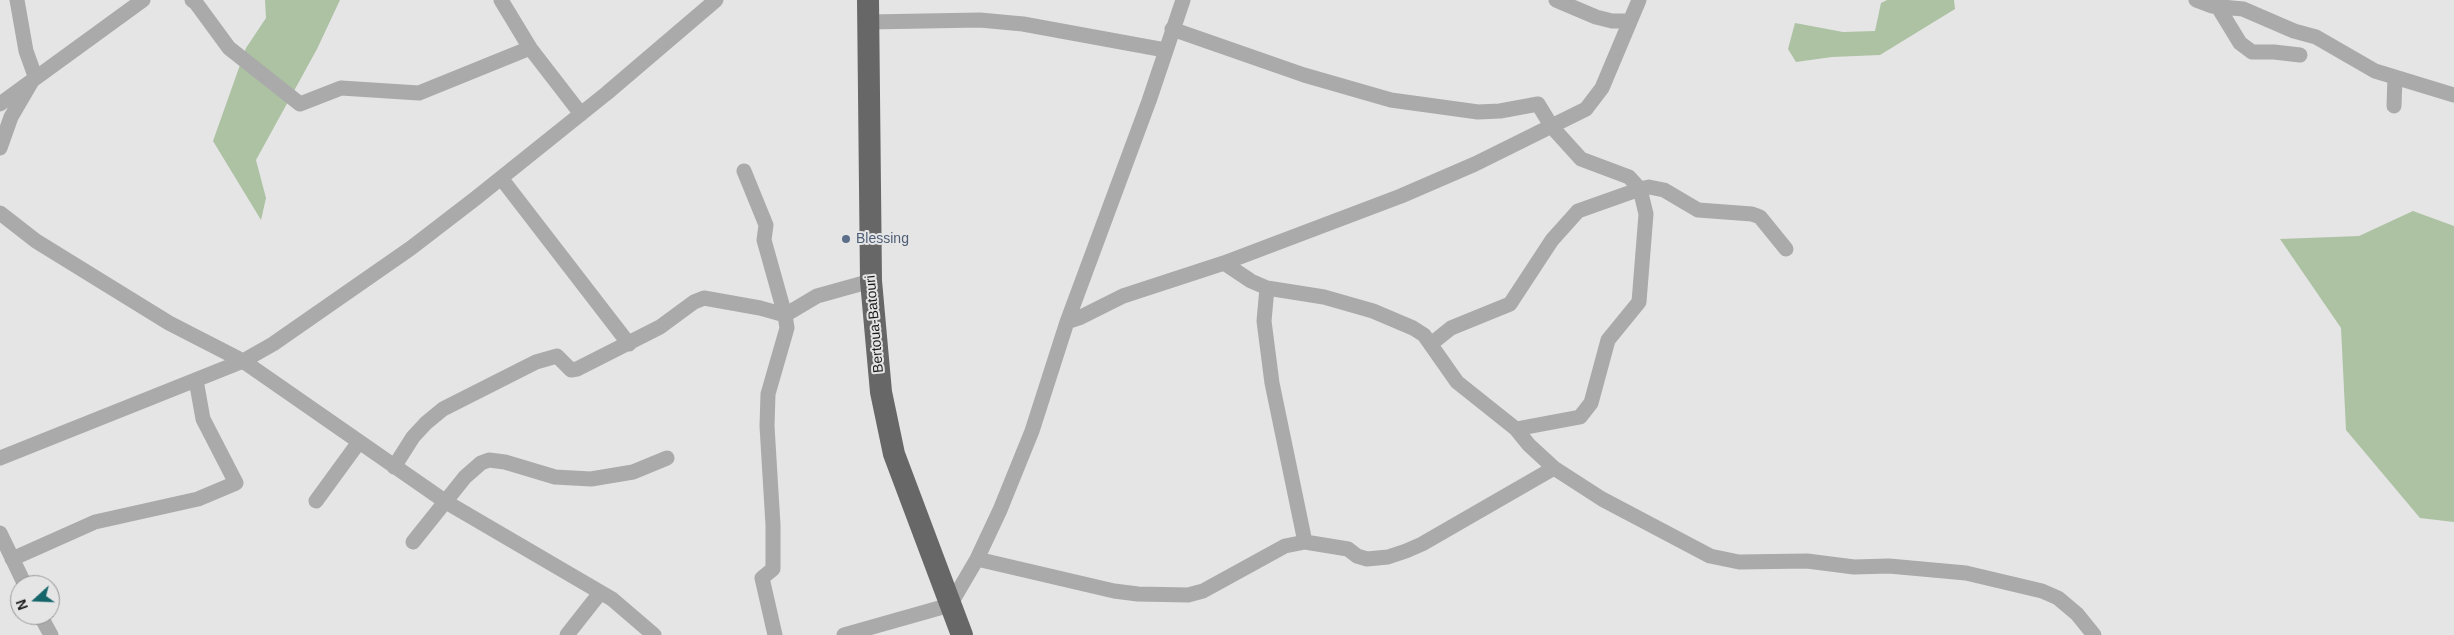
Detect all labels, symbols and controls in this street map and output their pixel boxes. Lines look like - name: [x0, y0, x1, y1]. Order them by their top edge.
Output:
- place label: Blessing: [856, 231, 909, 247]
- marker: Blessing: [840, 233, 852, 245]
- street label: Bertoua-Batouri: [862, 274, 888, 374]
- north arrow: [10, 575, 60, 625]
- text: N: [13, 597, 31, 612]

